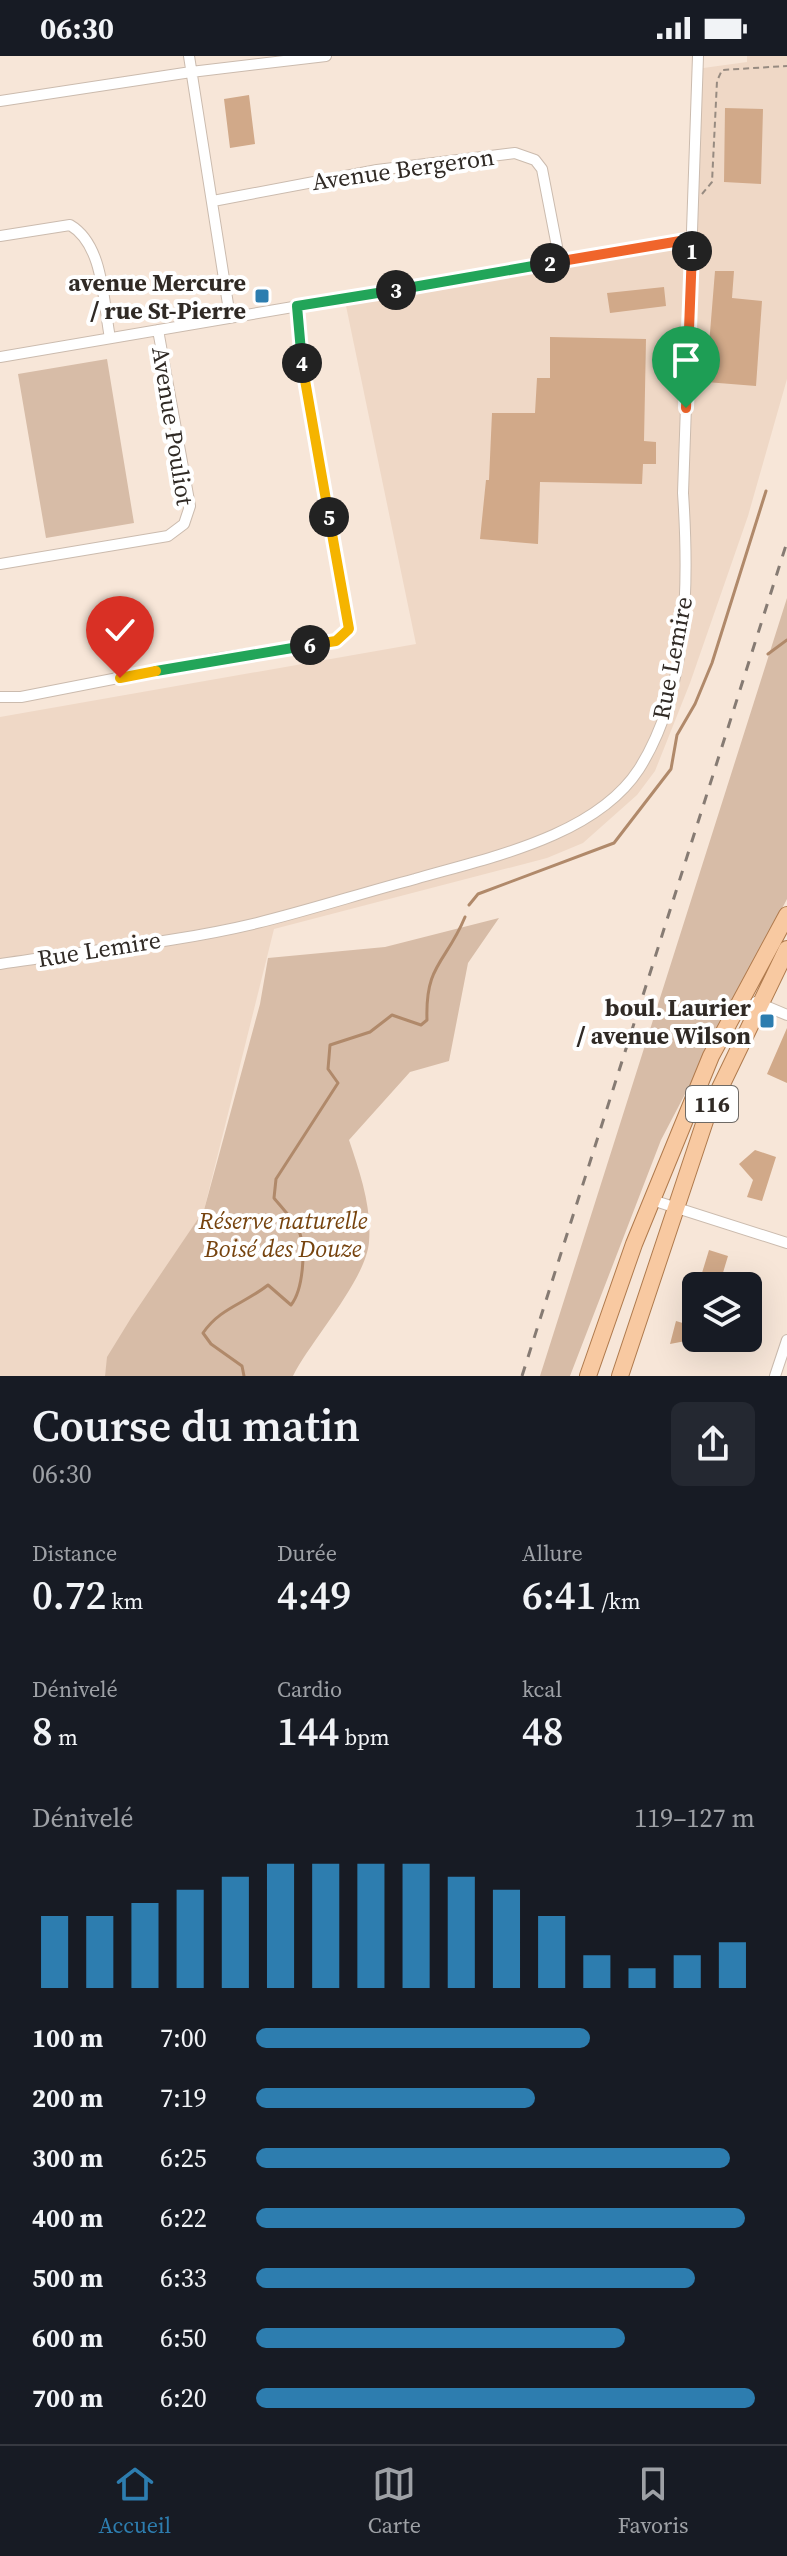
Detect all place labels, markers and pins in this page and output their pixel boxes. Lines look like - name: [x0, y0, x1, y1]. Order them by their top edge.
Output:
- pin: 1: [672, 231, 712, 271]
- pin: 2: [530, 243, 570, 283]
- place label: avenue Mercure / rue St-Pierre: [68, 266, 246, 327]
- pin: 3: [376, 270, 416, 310]
- marker: avenue Mercure / rue St-Pierre: [253, 287, 271, 305]
- pin: [652, 326, 720, 408]
- pin: 4: [282, 343, 322, 383]
- pin: 5: [309, 497, 349, 537]
- pin: [86, 596, 154, 678]
- pin: 6: [290, 625, 330, 665]
- place label: boul. Laurier / avenue Wilson: [576, 991, 752, 1052]
- marker: boul. Laurier / avenue Wilson: [758, 1012, 776, 1030]

